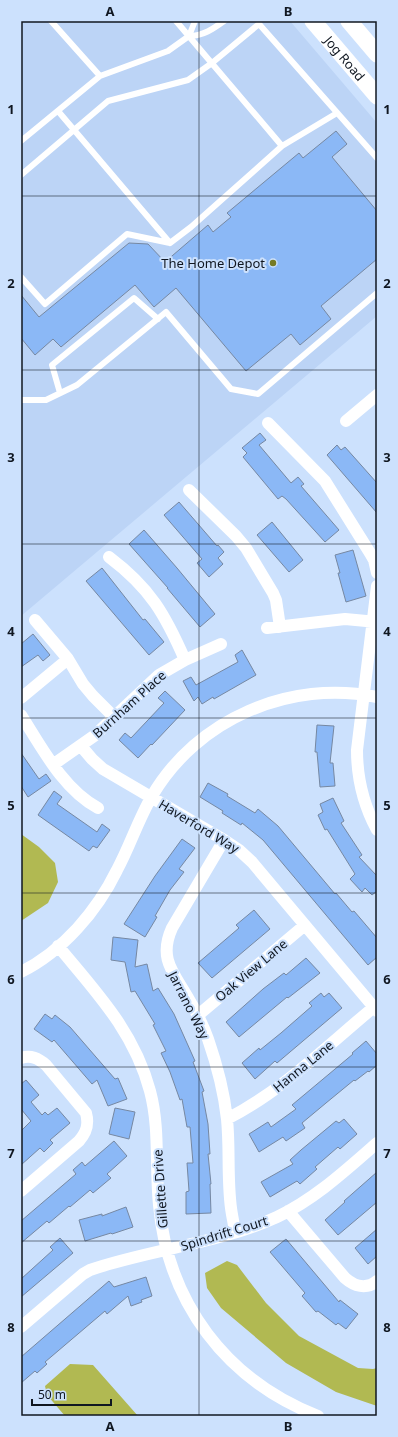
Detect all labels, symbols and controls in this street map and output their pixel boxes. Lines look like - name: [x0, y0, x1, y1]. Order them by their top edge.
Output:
- text: A: [106, 2, 115, 20]
- text: B: [284, 2, 292, 20]
- street label: Jog Road: [319, 30, 369, 85]
- text: 1: [7, 100, 15, 118]
- text: 1: [383, 100, 391, 118]
- place label: The Home Depot: [161, 254, 265, 272]
- marker: The Home Depot: [268, 258, 278, 268]
- text: 2: [7, 274, 15, 292]
- text: 2: [383, 274, 391, 292]
- text: 3: [7, 448, 15, 466]
- text: 3: [383, 448, 391, 466]
- text: 4: [7, 622, 15, 640]
- text: 4: [383, 622, 391, 640]
- street label: Burnham Place: [88, 666, 170, 742]
- street label: Haverford Way: [155, 795, 243, 857]
- text: 5: [7, 796, 15, 814]
- text: 5: [383, 796, 391, 814]
- street label: Oak View Lane: [211, 934, 291, 1006]
- street label: Jarrano Way: [163, 966, 214, 1042]
- text: 6: [7, 970, 15, 988]
- text: 6: [383, 970, 391, 988]
- street label: Hanna Lane: [269, 1036, 337, 1096]
- text: 7: [7, 1144, 15, 1162]
- text: 7: [383, 1144, 391, 1162]
- street label: Gillette Drive: [148, 1149, 172, 1229]
- street label: Spindrift Court: [178, 1211, 270, 1255]
- text: 8: [7, 1318, 15, 1336]
- text: 8: [383, 1318, 391, 1336]
- scale bar: [32, 1381, 111, 1407]
- text: 50 m: [38, 1386, 66, 1403]
- text: A: [106, 1417, 115, 1435]
- text: B: [284, 1417, 292, 1435]

